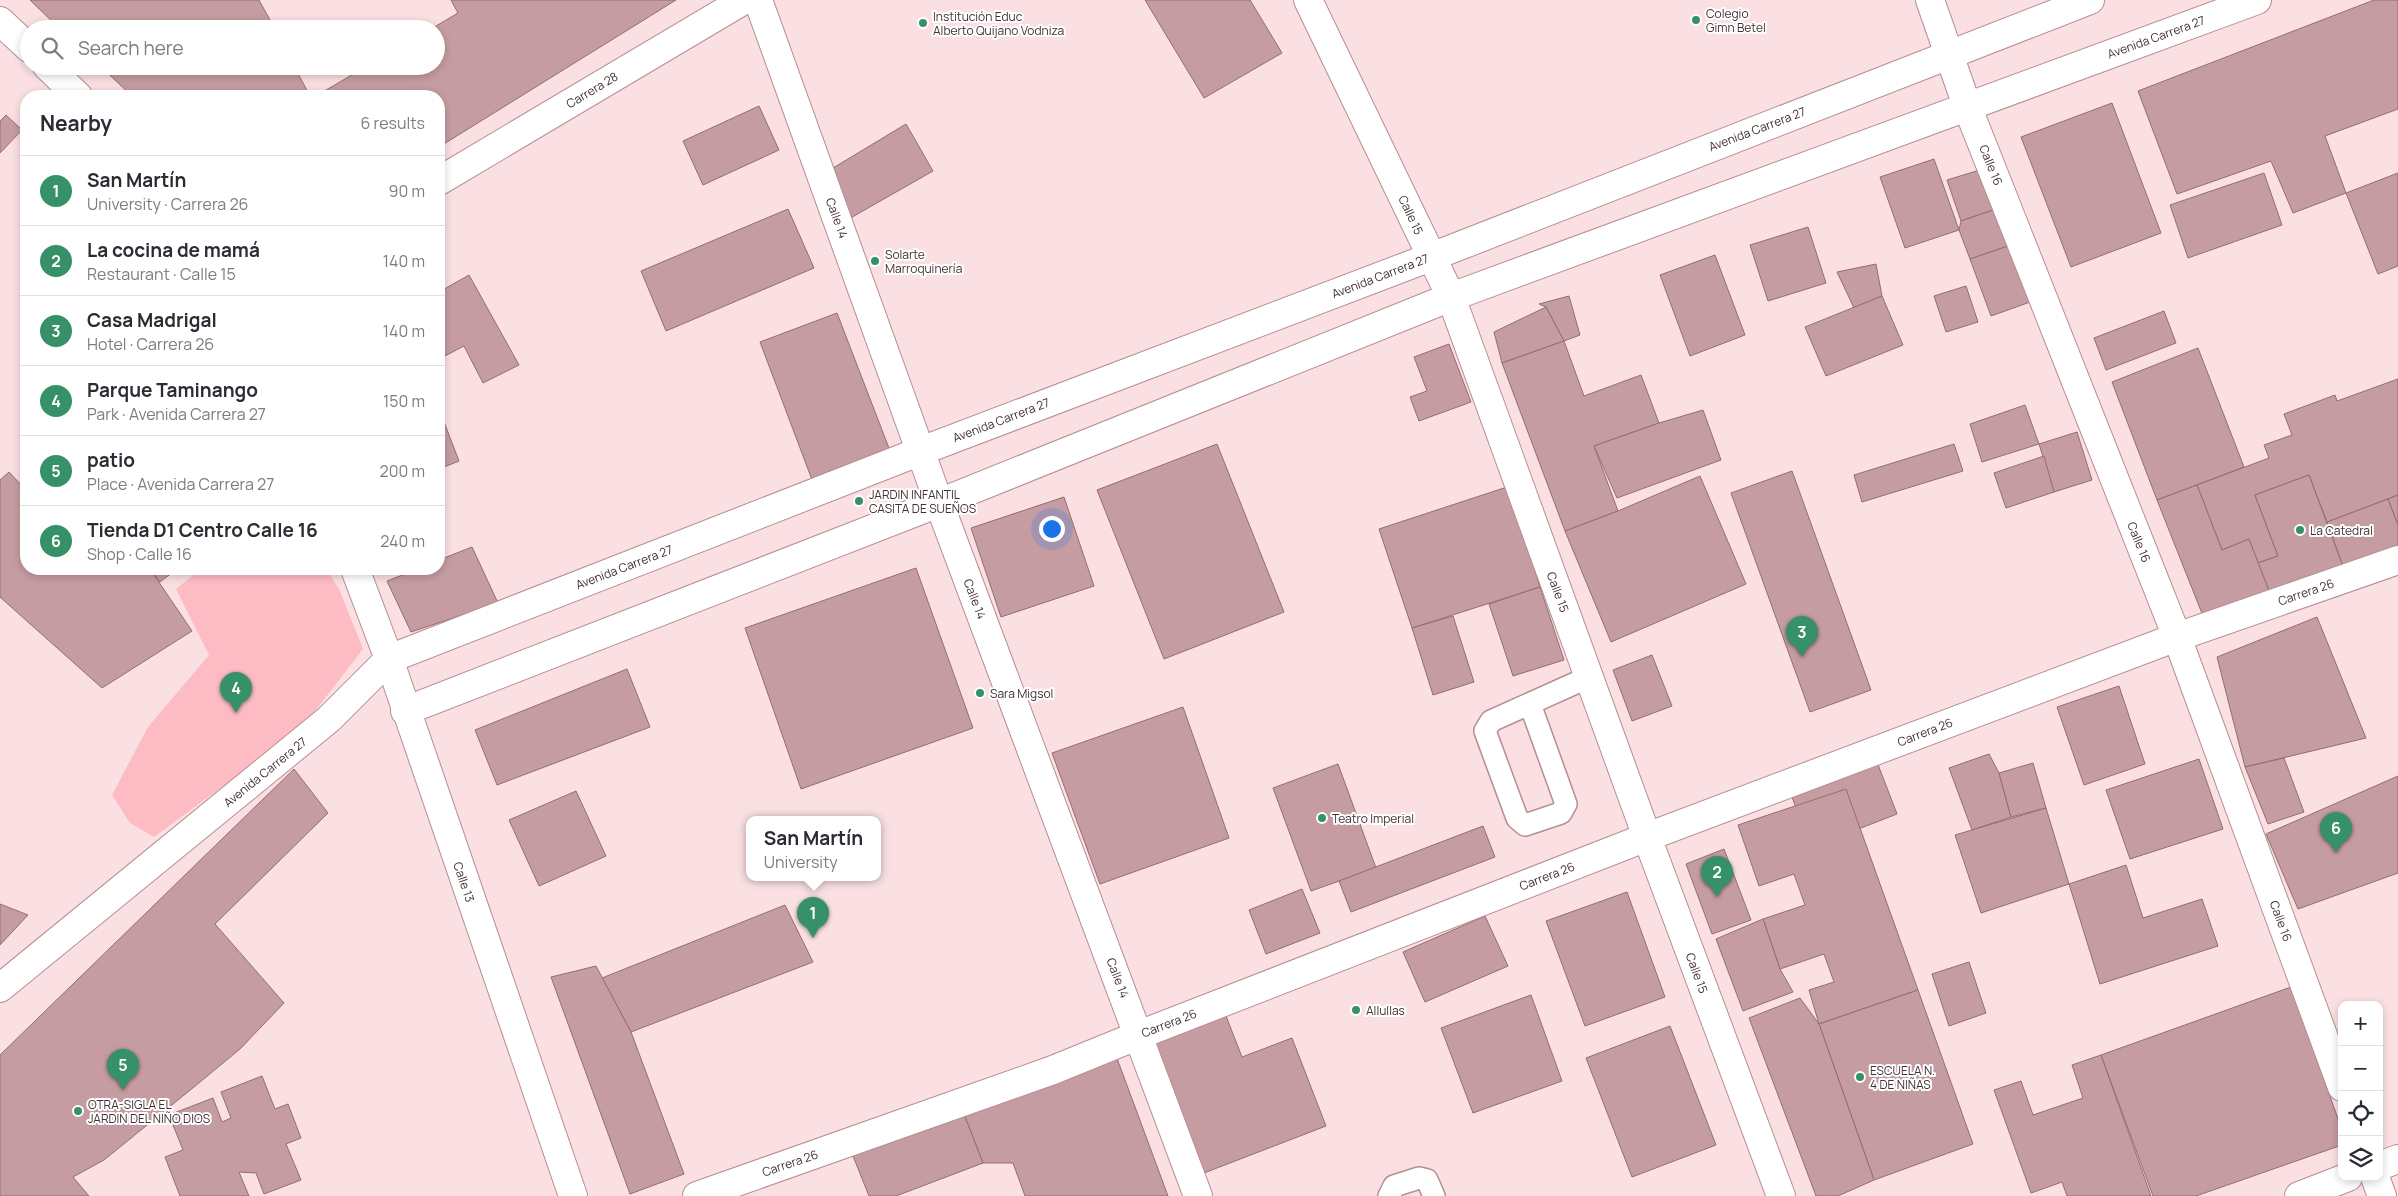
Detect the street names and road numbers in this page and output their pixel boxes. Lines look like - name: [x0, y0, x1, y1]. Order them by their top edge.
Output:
- street label: Avenida Carrera 27: [2105, 11, 2207, 63]
- street label: Carrera 28: [563, 68, 621, 112]
- street label: Avenida Carrera 27: [1706, 103, 1808, 155]
- street label: Calle 16: [1975, 142, 2007, 188]
- street label: Calle 15: [1394, 192, 1428, 238]
- street label: Calle 14: [822, 195, 852, 241]
- street label: Avenida Carrera 27: [1329, 250, 1431, 302]
- street label: Avenida Carrera 27: [950, 394, 1052, 446]
- street label: Calle 16: [2123, 519, 2155, 565]
- street label: Avenida Carrera 27: [573, 541, 675, 593]
- street label: Calle 15: [1543, 569, 1573, 615]
- street label: Carrera 26: [2276, 574, 2336, 610]
- street label: Calle 14: [960, 576, 990, 622]
- street label: Carrera 26: [1895, 714, 1955, 750]
- street label: Avenida Carrera 27: [220, 733, 310, 811]
- street label: Carrera 26: [1517, 858, 1577, 894]
- street label: Calle 13: [449, 860, 479, 904]
- street label: Calle 16: [2266, 898, 2296, 944]
- street label: Calle 15: [1682, 950, 1712, 996]
- street label: Calle 14: [1103, 955, 1133, 1001]
- street label: Carrera 26: [1139, 1005, 1199, 1041]
- street label: Carrera 26: [760, 1145, 820, 1181]

